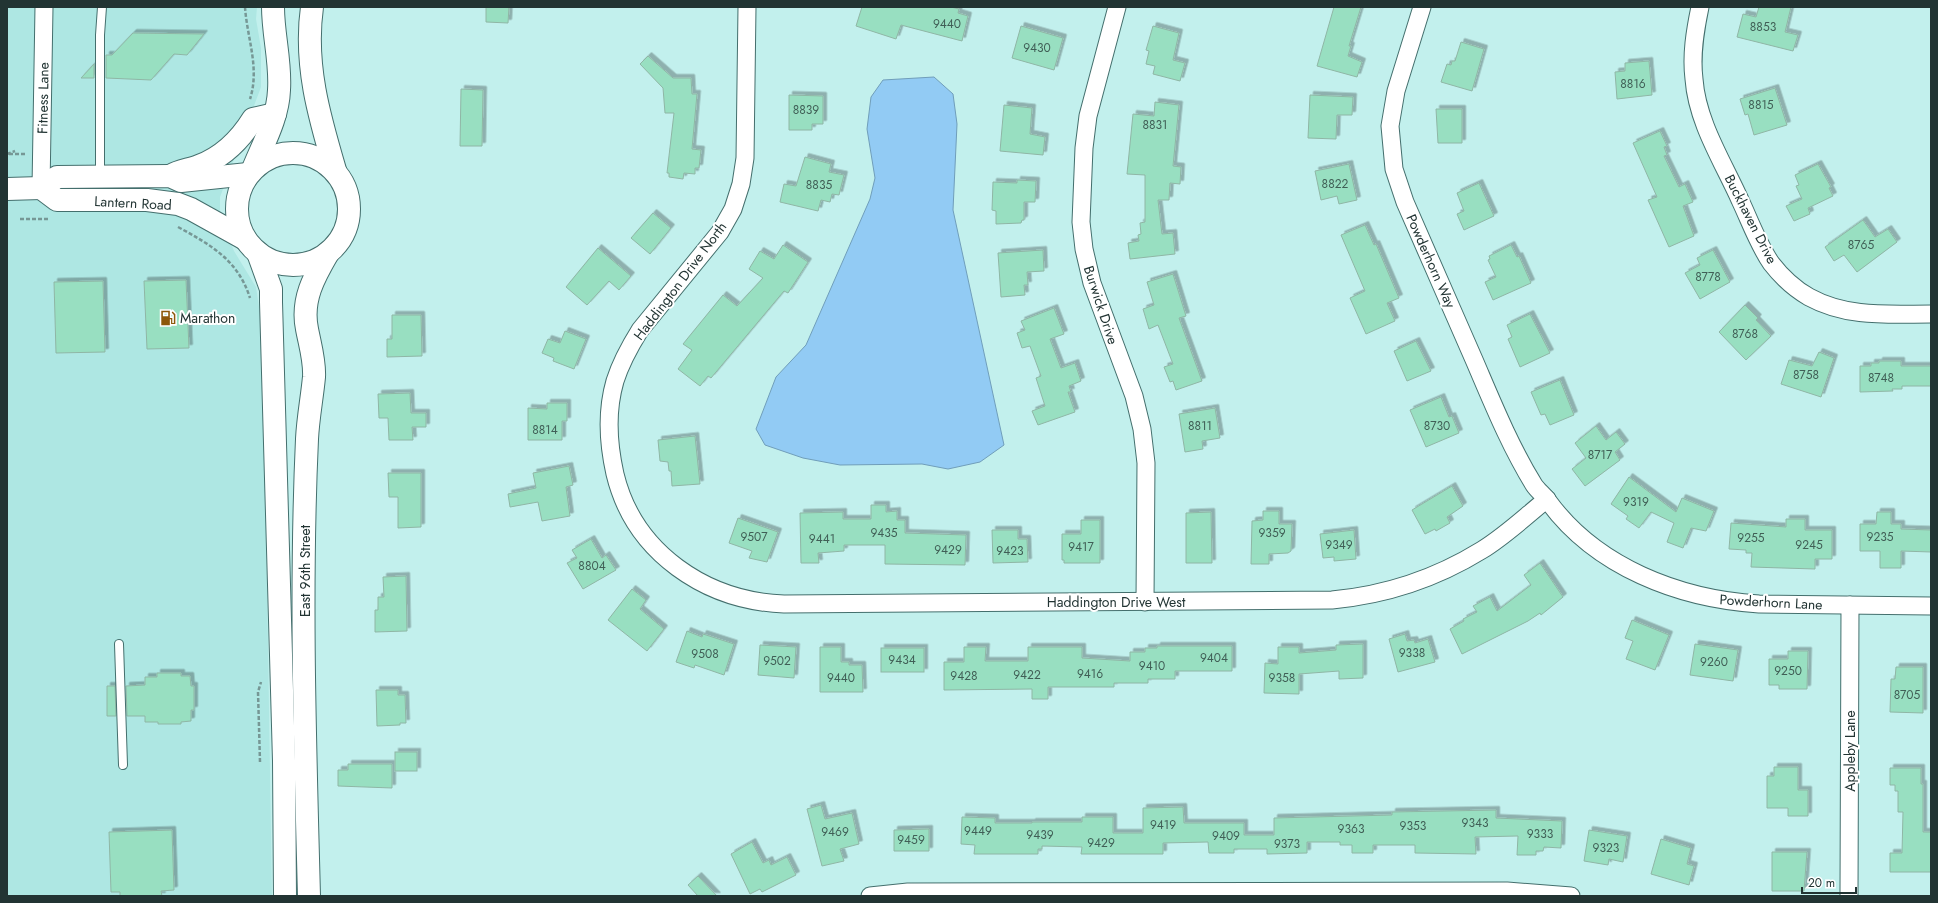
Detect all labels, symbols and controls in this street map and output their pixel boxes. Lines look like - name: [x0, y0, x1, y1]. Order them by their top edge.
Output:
- house number: 9440: [933, 15, 961, 33]
- house number: 8853: [1750, 18, 1777, 36]
- house number: 9430: [1023, 39, 1051, 57]
- street label: Fitness Lane: [32, 62, 54, 134]
- house number: 8816: [1620, 75, 1646, 93]
- house number: 8815: [1748, 96, 1774, 114]
- house number: 8839: [793, 101, 819, 119]
- house number: 8831: [1142, 116, 1168, 134]
- street label: Buckhaven Drive: [1720, 171, 1782, 267]
- house number: 8822: [1322, 175, 1349, 193]
- house number: 8835: [806, 176, 832, 194]
- street label: Lantern Road: [94, 191, 172, 215]
- street label: Powderhorn Way: [1401, 211, 1461, 312]
- street label: Haddington Drive North: [629, 218, 731, 344]
- house number: 8765: [1848, 236, 1874, 254]
- street label: Burwick Drive: [1079, 263, 1123, 347]
- house number: 8778: [1695, 268, 1721, 286]
- place label: Marathon: [180, 308, 235, 328]
- fuel station icon: Marathon: [159, 309, 177, 327]
- house number: 8768: [1732, 325, 1758, 343]
- house number: 8758: [1793, 366, 1819, 384]
- house number: 8748: [1868, 369, 1894, 387]
- house number: 8811: [1188, 417, 1212, 435]
- house number: 8730: [1424, 417, 1450, 435]
- house number: 8814: [532, 421, 558, 439]
- house number: 8717: [1588, 446, 1613, 464]
- house number: 9319: [1623, 493, 1649, 511]
- street label: East 96th Street: [295, 524, 315, 617]
- house number: 9435: [870, 524, 898, 542]
- house number: 9359: [1258, 524, 1286, 542]
- house number: 9507: [740, 528, 768, 546]
- house number: 9235: [1866, 528, 1894, 546]
- house number: 9255: [1737, 529, 1765, 547]
- house number: 9441: [809, 530, 835, 548]
- house number: 9349: [1325, 536, 1353, 554]
- house number: 9245: [1795, 536, 1823, 554]
- house number: 9417: [1068, 538, 1095, 556]
- house number: 9429: [934, 541, 962, 559]
- house number: 9423: [996, 542, 1024, 560]
- house number: 8804: [578, 557, 606, 575]
- street label: Powderhorn Lane: [1719, 589, 1823, 615]
- street label: Haddington Drive West: [1047, 592, 1186, 612]
- house number: 9338: [1399, 644, 1425, 662]
- house number: 9508: [691, 645, 719, 663]
- house number: 9404: [1200, 649, 1228, 667]
- house number: 9434: [888, 651, 916, 669]
- house number: 9502: [763, 652, 791, 670]
- house number: 9260: [1700, 653, 1728, 671]
- house number: 9410: [1139, 657, 1165, 675]
- house number: 9250: [1774, 662, 1802, 680]
- house number: 9416: [1077, 665, 1103, 683]
- house number: 9422: [1013, 666, 1041, 684]
- house number: 9428: [950, 667, 978, 685]
- house number: 9440: [827, 669, 855, 687]
- house number: 9358: [1269, 669, 1295, 687]
- house number: 8705: [1894, 686, 1921, 704]
- street label: Appleby Lane: [1840, 710, 1860, 792]
- house number: 9343: [1461, 814, 1489, 832]
- house number: 9419: [1150, 816, 1176, 834]
- house number: 9353: [1400, 817, 1427, 835]
- house number: 9363: [1338, 820, 1365, 838]
- house number: 9449: [964, 822, 992, 840]
- house number: 9469: [821, 823, 849, 841]
- house number: 9333: [1527, 825, 1554, 843]
- house number: 9439: [1026, 826, 1054, 844]
- house number: 9409: [1212, 827, 1240, 845]
- house number: 9459: [897, 831, 925, 849]
- house number: 9429: [1087, 834, 1115, 852]
- house number: 9373: [1274, 835, 1301, 853]
- house number: 9323: [1593, 839, 1620, 857]
- scale bar: [1802, 869, 1856, 895]
- text: 20 m: [1808, 874, 1835, 892]

